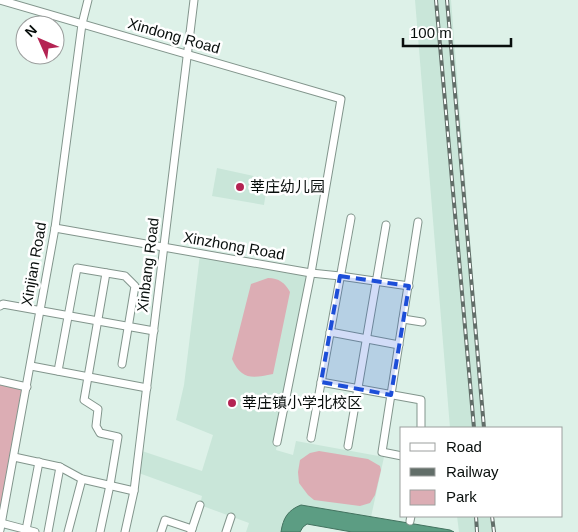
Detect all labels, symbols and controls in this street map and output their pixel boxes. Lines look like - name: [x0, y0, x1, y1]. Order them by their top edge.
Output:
- street label: Xindong Road: [126, 14, 222, 57]
- north arrow: [15, 15, 65, 65]
- scale bar: [403, 15, 510, 47]
- text: N: [22, 22, 40, 40]
- text: 100 m: [410, 24, 452, 41]
- place label: 莘庄幼儿园: [250, 178, 325, 195]
- marker: 莘庄幼儿园: [234, 181, 246, 193]
- street label: Xinbang Road: [133, 217, 162, 313]
- street label: Xinjian Road: [18, 221, 49, 307]
- street label: Xinzhong Road: [182, 228, 286, 263]
- place label: 莘庄镇小学北校区: [242, 394, 362, 411]
- marker: 莘庄镇小学北校区: [226, 397, 238, 409]
- legend: [400, 427, 563, 517]
- text: Road: [446, 438, 482, 455]
- text: Railway: [446, 463, 499, 480]
- text: Park: [446, 488, 477, 505]

